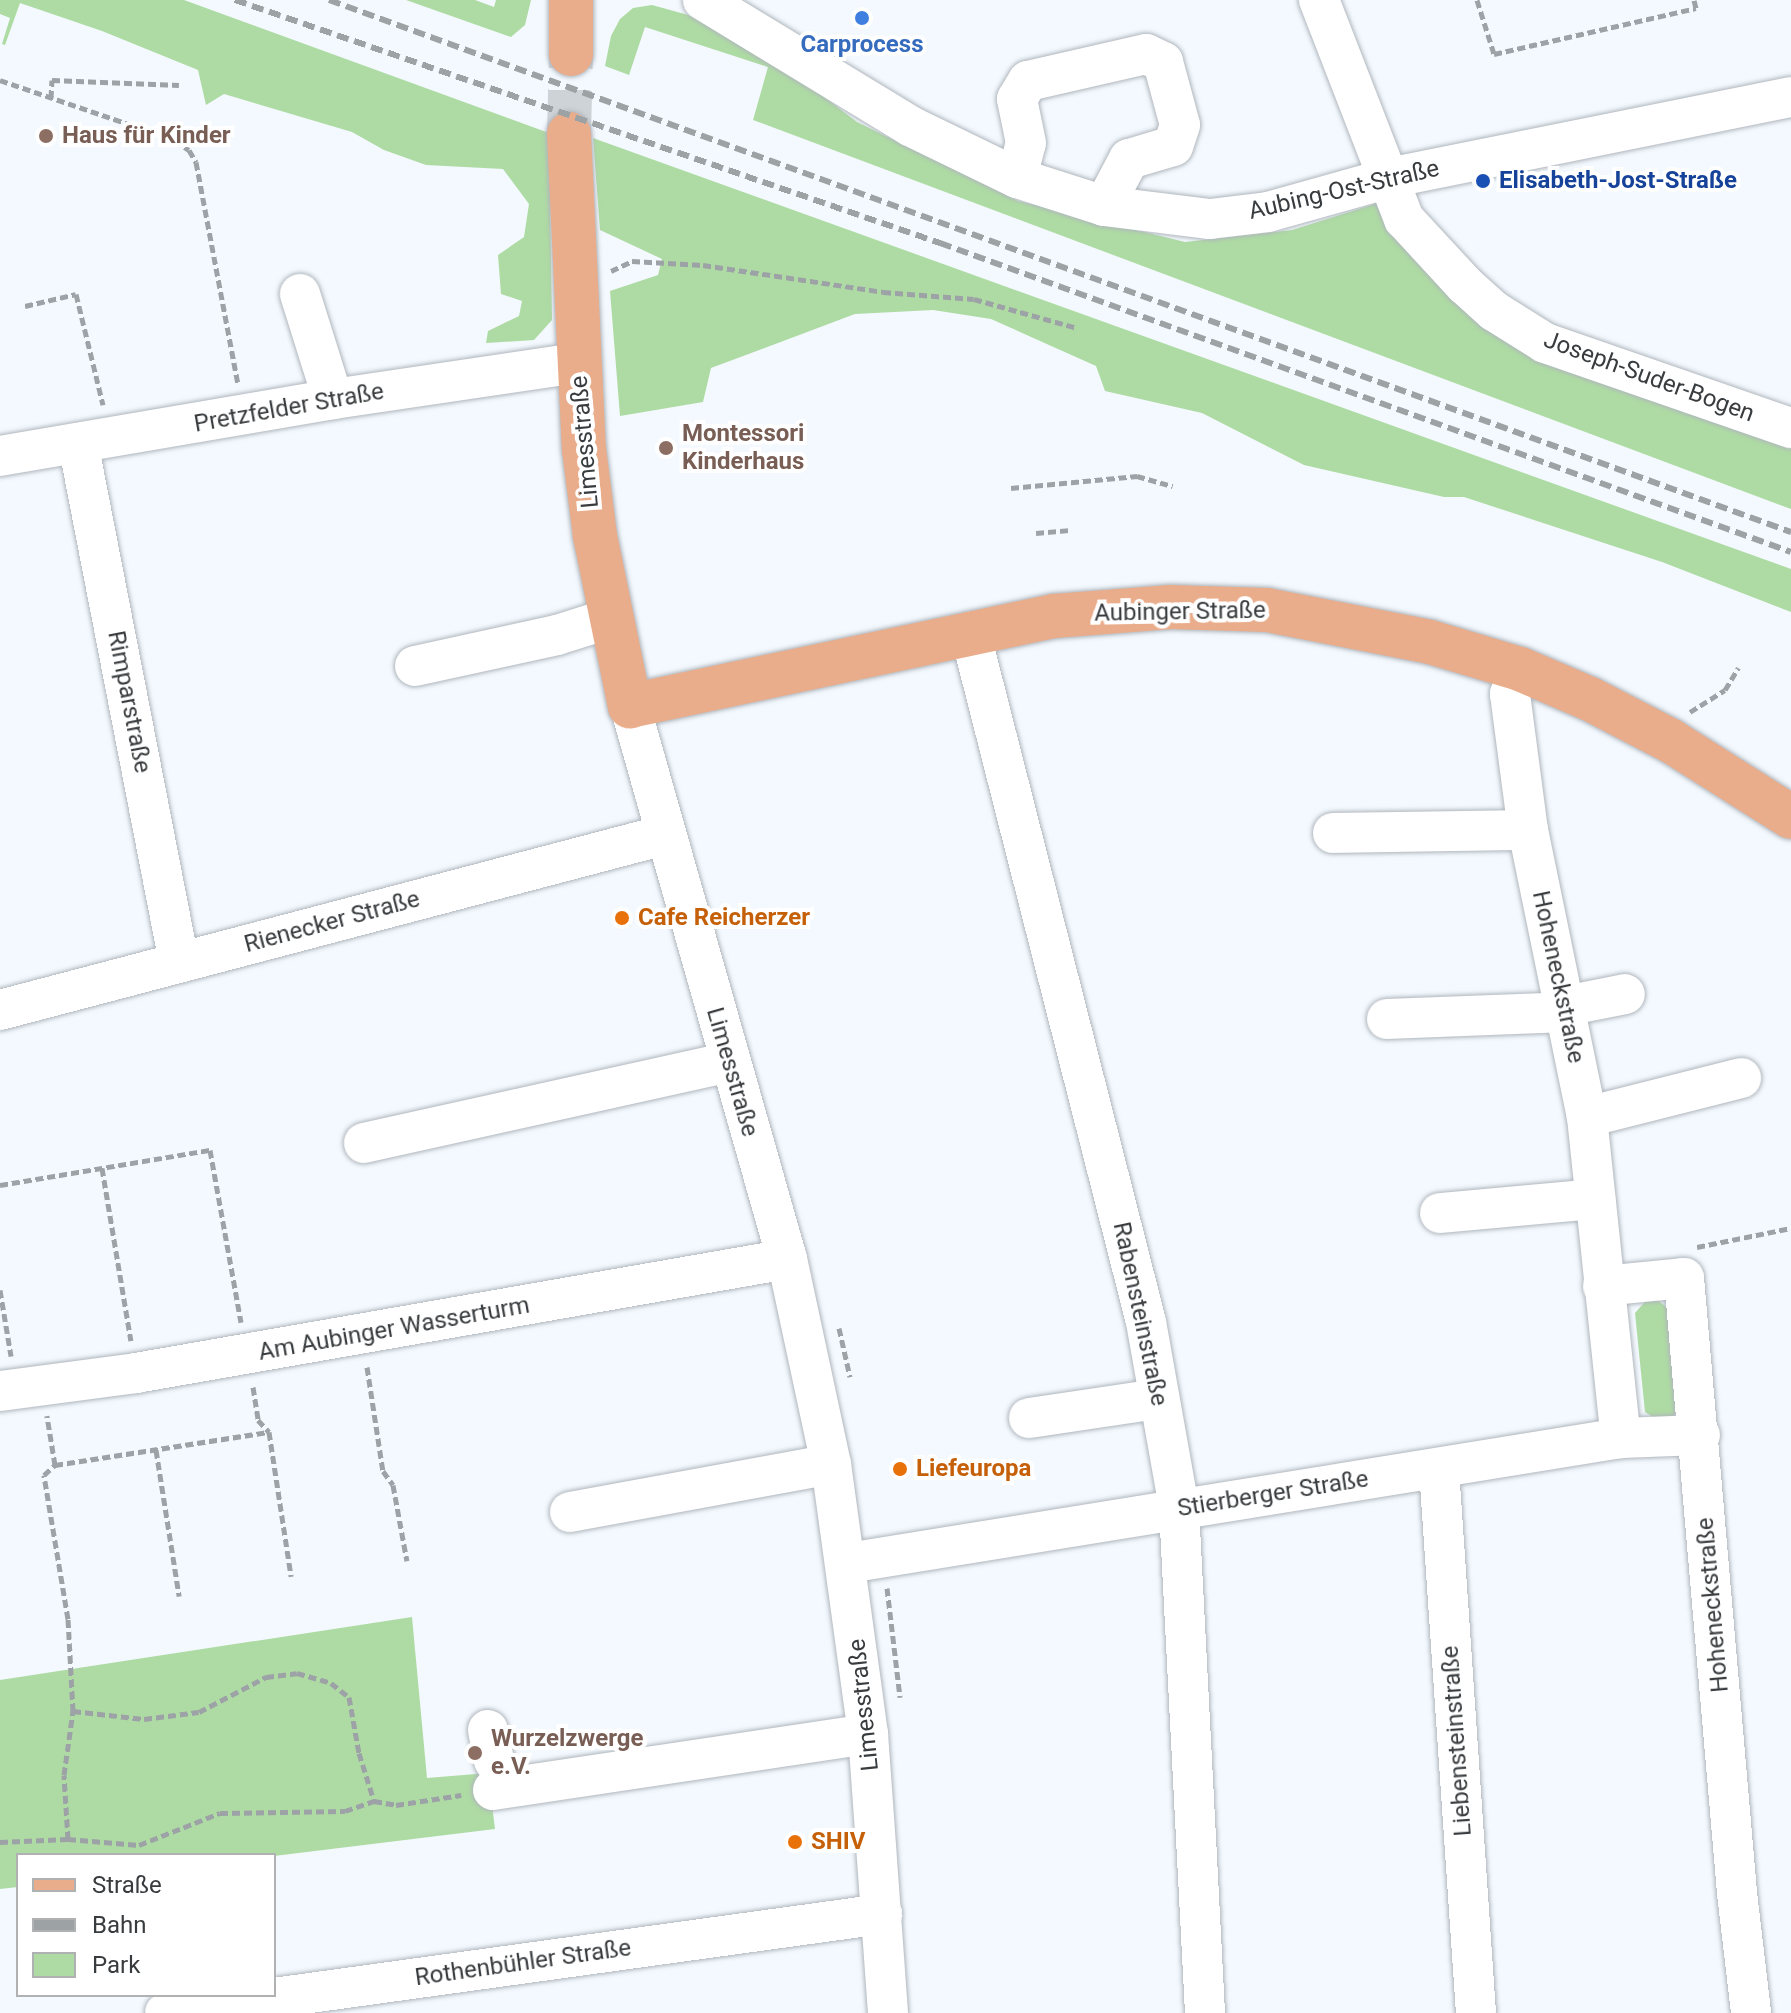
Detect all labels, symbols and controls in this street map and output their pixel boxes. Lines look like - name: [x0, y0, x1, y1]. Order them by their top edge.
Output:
- marker: Carprocess: [853, 9, 871, 27]
- place label: Carprocess: [801, 31, 923, 59]
- place label: Haus für Kinder: [62, 122, 231, 150]
- marker: Haus für Kinder: [37, 127, 55, 145]
- street label: Aubing-Ost-Straße: [1246, 154, 1442, 226]
- place label: Elisabeth-Jost-Straße: [1499, 167, 1737, 195]
- marker: Elisabeth-Jost-Straße: [1474, 172, 1492, 190]
- street label: Joseph-Suder-Bogen: [1540, 326, 1758, 428]
- street label: Limesstraße: [565, 375, 605, 509]
- street label: Pretzfelder Straße: [192, 377, 386, 439]
- place label: Montessori Kinderhaus: [682, 420, 804, 476]
- marker: Montessori Kinderhaus: [657, 439, 675, 457]
- street label: Aubinger Straße: [1094, 596, 1266, 628]
- street label: Rimparstraße: [101, 628, 157, 776]
- street label: Rienecker Straße: [241, 885, 423, 959]
- street label: Hoheneckstraße: [1526, 888, 1590, 1066]
- place label: Cafe Reicherzer: [638, 904, 810, 932]
- marker: Cafe Reicherzer: [613, 909, 631, 927]
- street label: Limesstraße: [700, 1004, 764, 1140]
- street label: Rabensteinstraße: [1106, 1219, 1174, 1409]
- street label: Am Aubinger Wasserturm: [256, 1291, 532, 1367]
- place label: Liefeuropa: [916, 1455, 1031, 1483]
- marker: Liefeuropa: [891, 1460, 909, 1478]
- street label: Stierberger Straße: [1175, 1465, 1371, 1523]
- street label: Hoheneckstraße: [1691, 1516, 1735, 1694]
- street label: Limesstraße: [843, 1637, 885, 1773]
- street label: Liebensteinstraße: [1436, 1645, 1478, 1837]
- place label: Wurzelzwerge e.V.: [491, 1725, 643, 1781]
- marker: Wurzelzwerge e.V.: [466, 1744, 484, 1762]
- place label: SHIV: [811, 1828, 865, 1856]
- marker: SHIV: [786, 1833, 804, 1851]
- legend: [16, 1853, 276, 1997]
- text: Straße: [92, 1871, 162, 1899]
- text: Bahn: [92, 1911, 146, 1939]
- street label: Rothenbühler Straße: [413, 1934, 633, 1992]
- text: Park: [92, 1951, 140, 1979]

